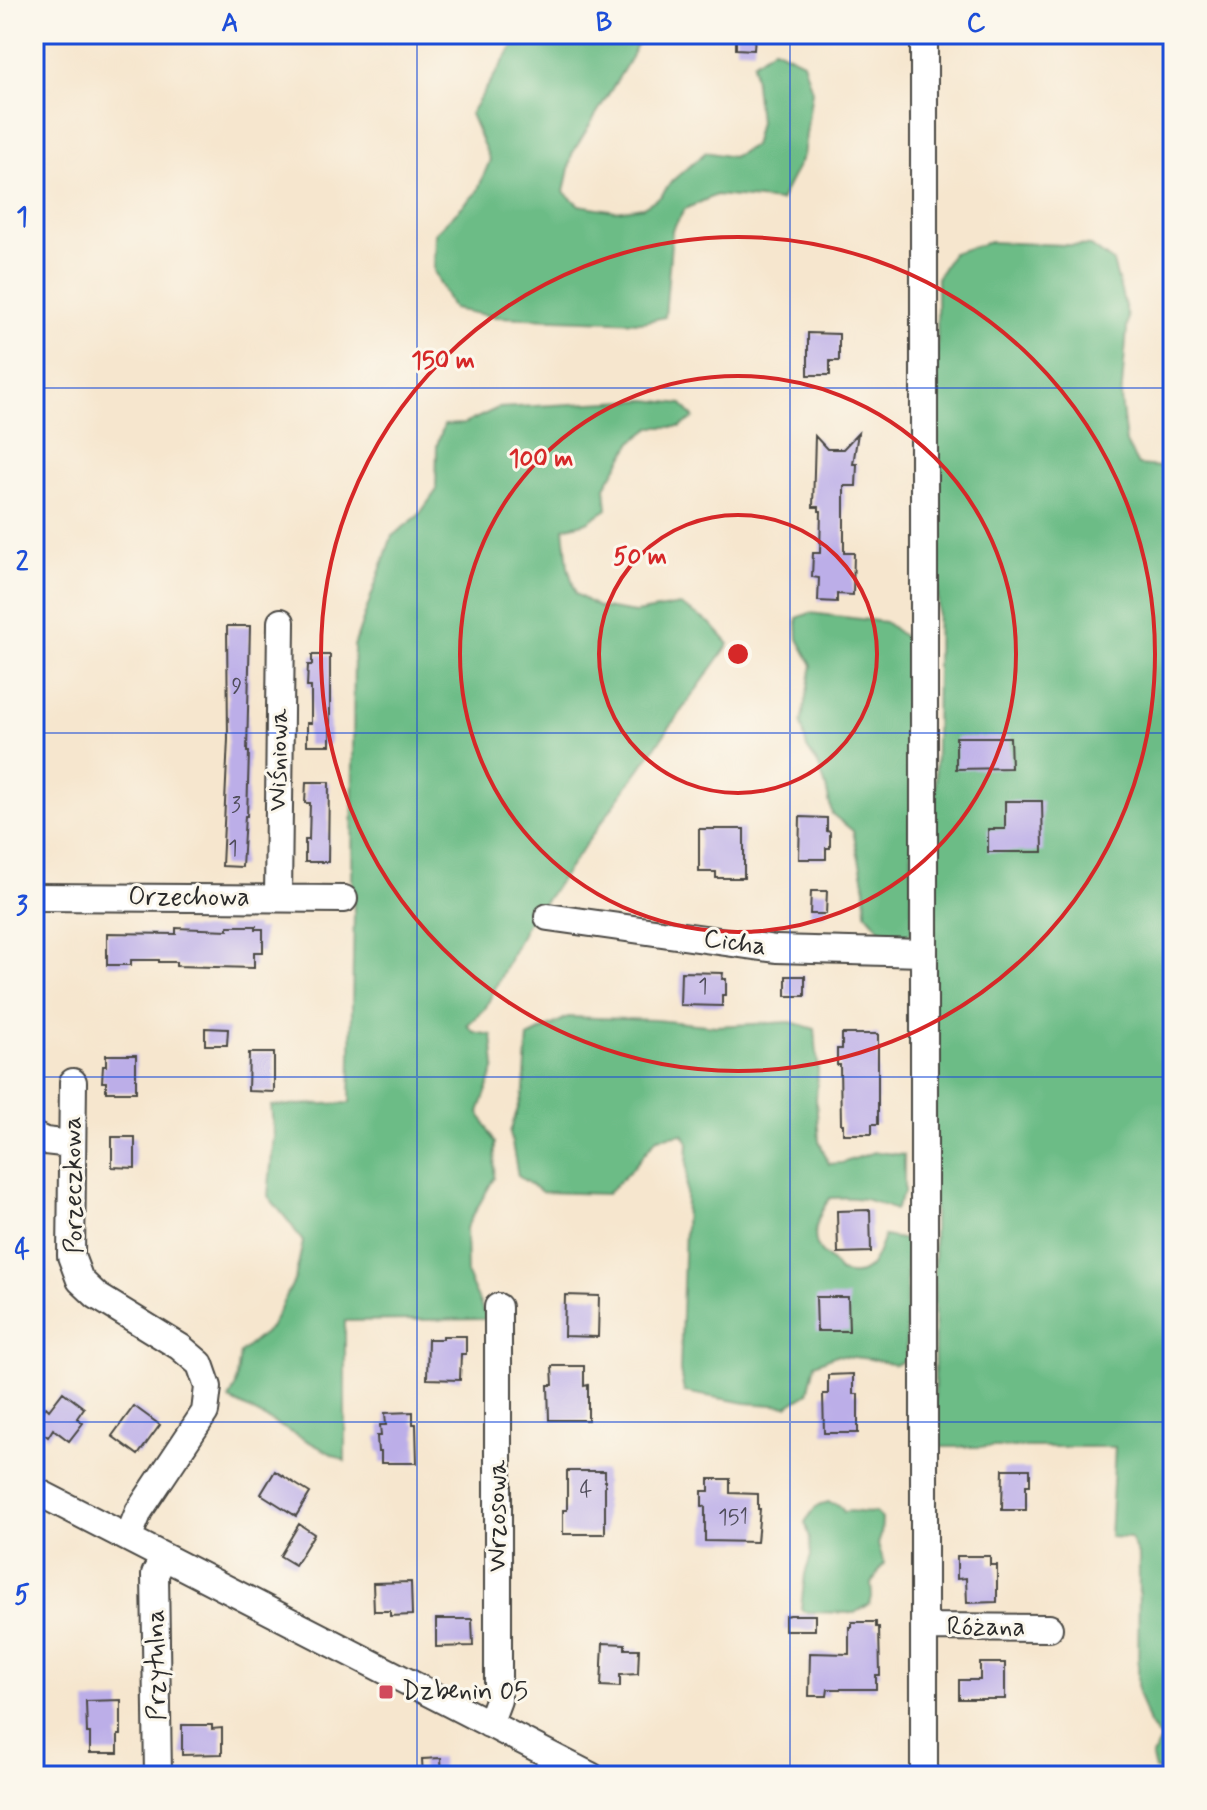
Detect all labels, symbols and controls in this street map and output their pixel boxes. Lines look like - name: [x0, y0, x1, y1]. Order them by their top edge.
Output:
- text: A: [221, 7, 239, 41]
- text: B: [596, 7, 612, 41]
- text: C: [967, 7, 986, 41]
- text: 1: [16, 201, 28, 235]
- text: 150 m: [411, 346, 475, 377]
- text: 100 m: [509, 444, 573, 475]
- text: 50 m: [613, 542, 667, 573]
- text: 2: [16, 546, 29, 580]
- centre of rings: [724, 640, 752, 668]
- house number: 9: [232, 673, 242, 701]
- street label: Wiśniowa: [261, 708, 297, 812]
- house number: 3: [231, 792, 241, 820]
- house number: 1: [228, 835, 238, 863]
- street label: Orzechowa: [128, 881, 250, 915]
- text: 3: [16, 890, 28, 924]
- street label: Cicha: [701, 922, 769, 964]
- house number: 1: [698, 973, 708, 1001]
- street label: Porzeczkowa: [56, 1116, 92, 1254]
- text: 4: [14, 1234, 30, 1268]
- street label: Wrzosowa: [481, 1460, 515, 1572]
- house number: 4: [580, 1476, 593, 1504]
- house number: 151: [718, 1504, 748, 1532]
- text: 5: [14, 1579, 30, 1613]
- street label: Przytulna: [139, 1609, 175, 1721]
- street label: Różana: [947, 1611, 1025, 1645]
- place label: Dzbenin 05: [402, 1675, 528, 1709]
- marker: Dzbenin 05: [377, 1683, 395, 1701]

